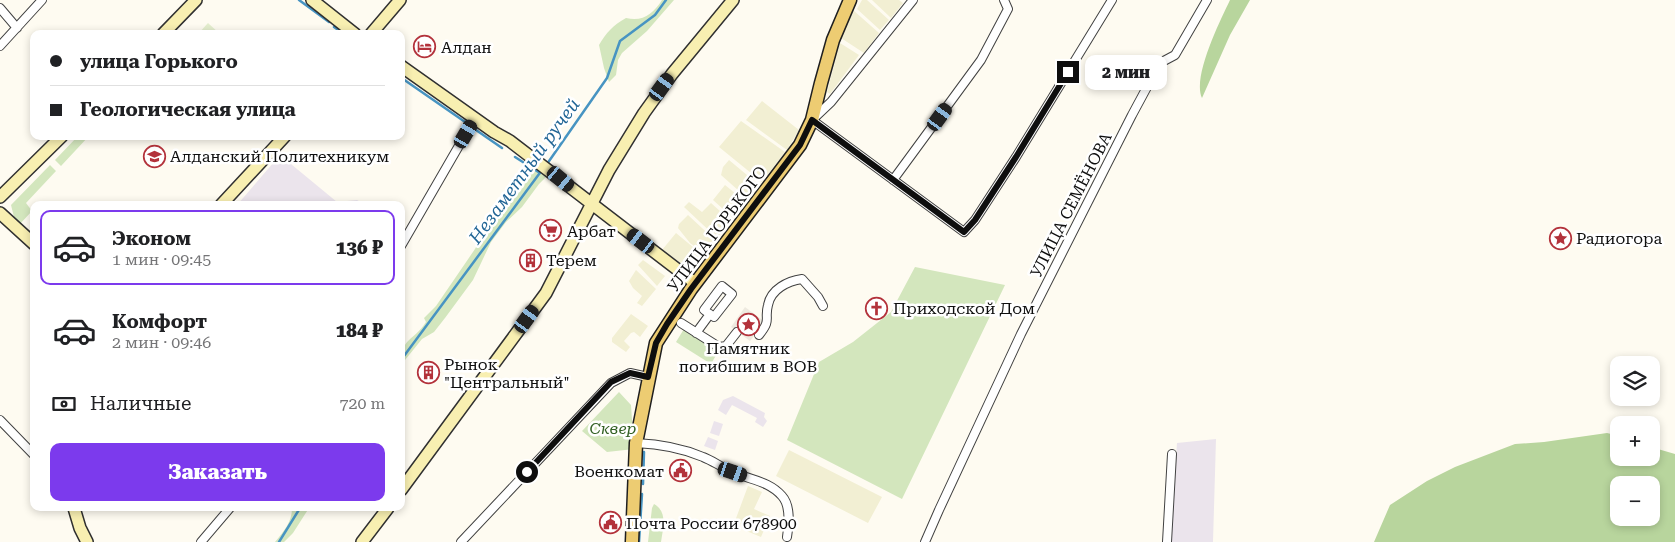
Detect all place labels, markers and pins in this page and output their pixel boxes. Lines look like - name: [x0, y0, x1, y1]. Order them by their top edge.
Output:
- hotel icon: Алдан: [413, 35, 437, 59]
- place label: Алдан: [441, 38, 492, 57]
- school or university icon: Алданский Политехникум: [142, 144, 166, 168]
- place label: Алданский Политехникум: [170, 147, 389, 166]
- supermarket icon: Арбат: [539, 219, 563, 243]
- place label: Арбат: [567, 222, 616, 241]
- place icon: Радиогора: [1548, 226, 1572, 250]
- place label: Радиогора: [1576, 229, 1662, 248]
- building icon: Терем: [518, 248, 542, 272]
- place label: Терем: [546, 251, 597, 270]
- church icon: Приходской Дом: [865, 296, 889, 320]
- place label: Приходской Дом: [893, 299, 1035, 318]
- place icon: Памятник погибшим в ВОВ: [736, 312, 760, 336]
- place label: Памятник погибшим в ВОВ: [679, 339, 817, 376]
- place label: Рынок "Центральный": [444, 355, 570, 392]
- building icon: Рынок "Центральный": [416, 361, 440, 385]
- public building icon: Военкомат: [668, 459, 692, 483]
- place label: Военкомат: [574, 462, 664, 481]
- public building icon: Почта России 678900: [598, 511, 622, 535]
- place label: Почта России 678900: [626, 514, 797, 533]

